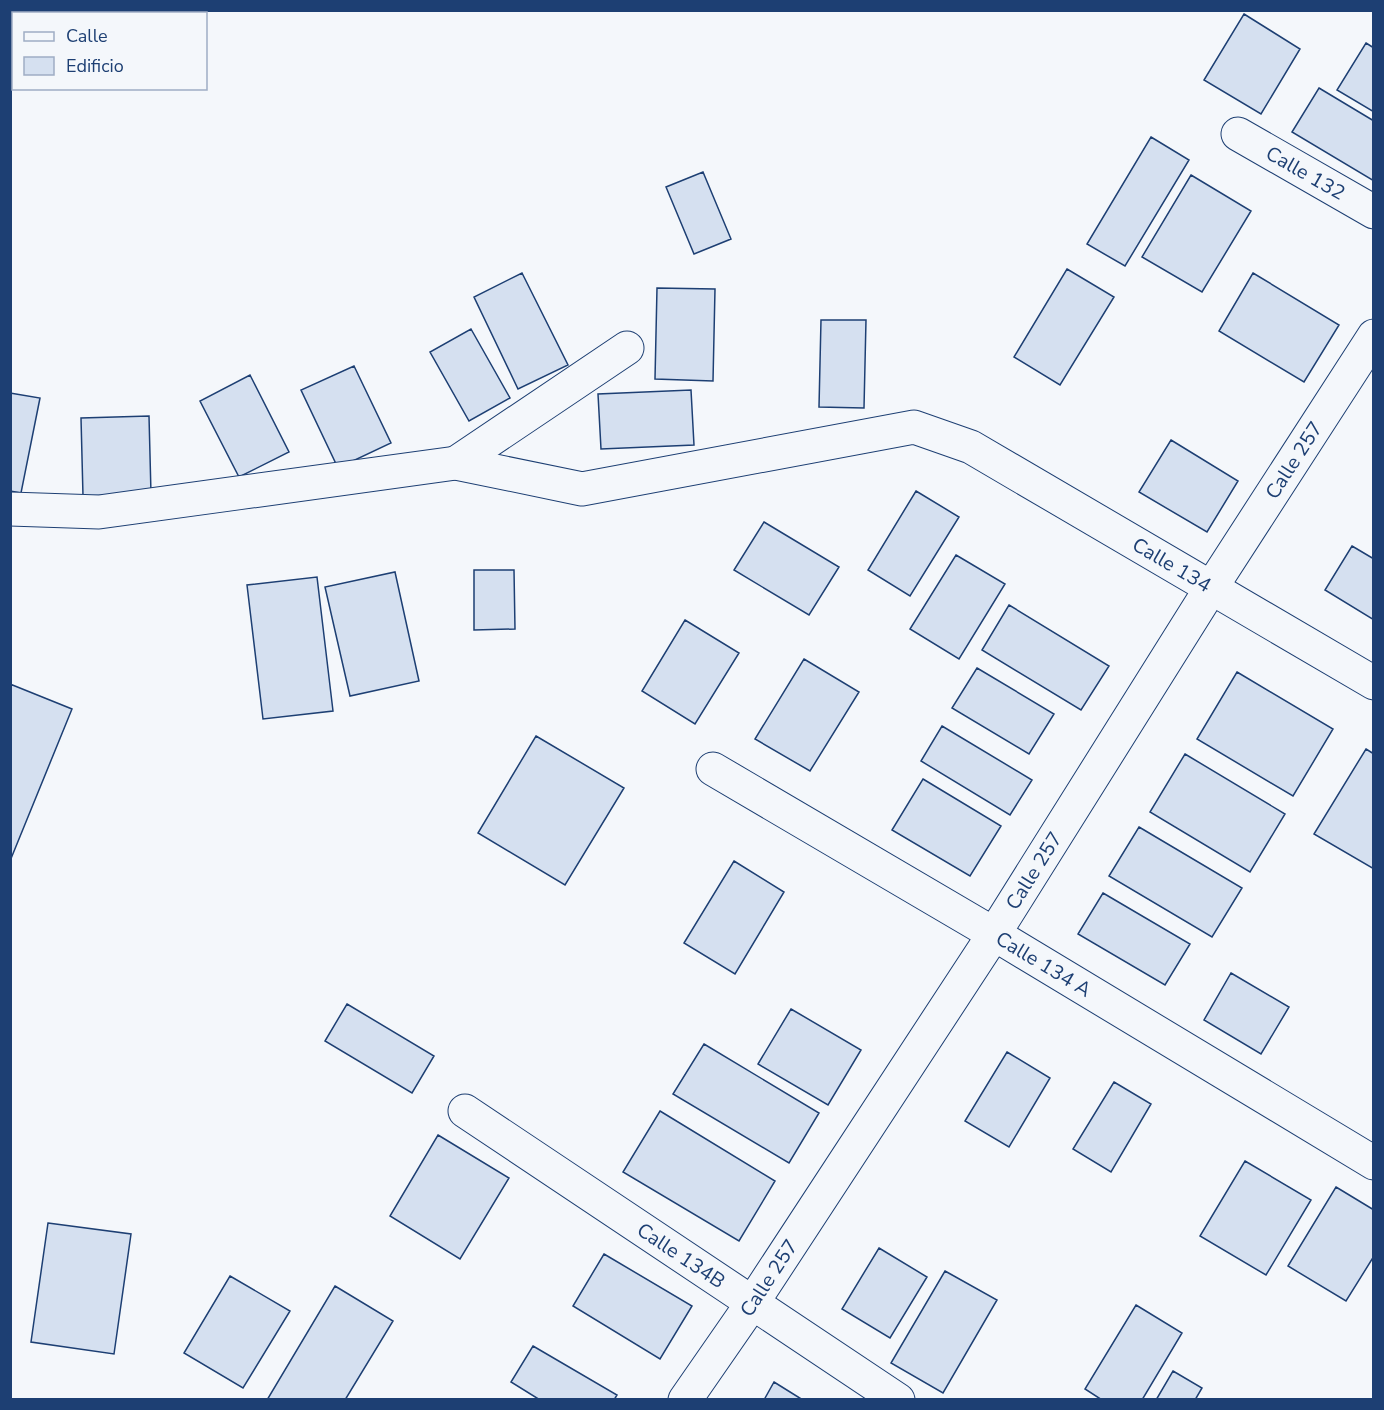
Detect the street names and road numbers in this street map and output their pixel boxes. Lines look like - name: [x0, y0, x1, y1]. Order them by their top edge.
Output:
- street label: Calle 132: [1261, 140, 1350, 207]
- street label: Calle 257: [1259, 416, 1329, 504]
- street label: Calle 134: [1127, 531, 1216, 599]
- street label: Calle 257: [1000, 827, 1069, 915]
- street label: Calle 134 A: [991, 925, 1097, 1004]
- street label: Calle 134B: [632, 1217, 730, 1295]
- street label: Calle 257: [734, 1234, 804, 1322]

